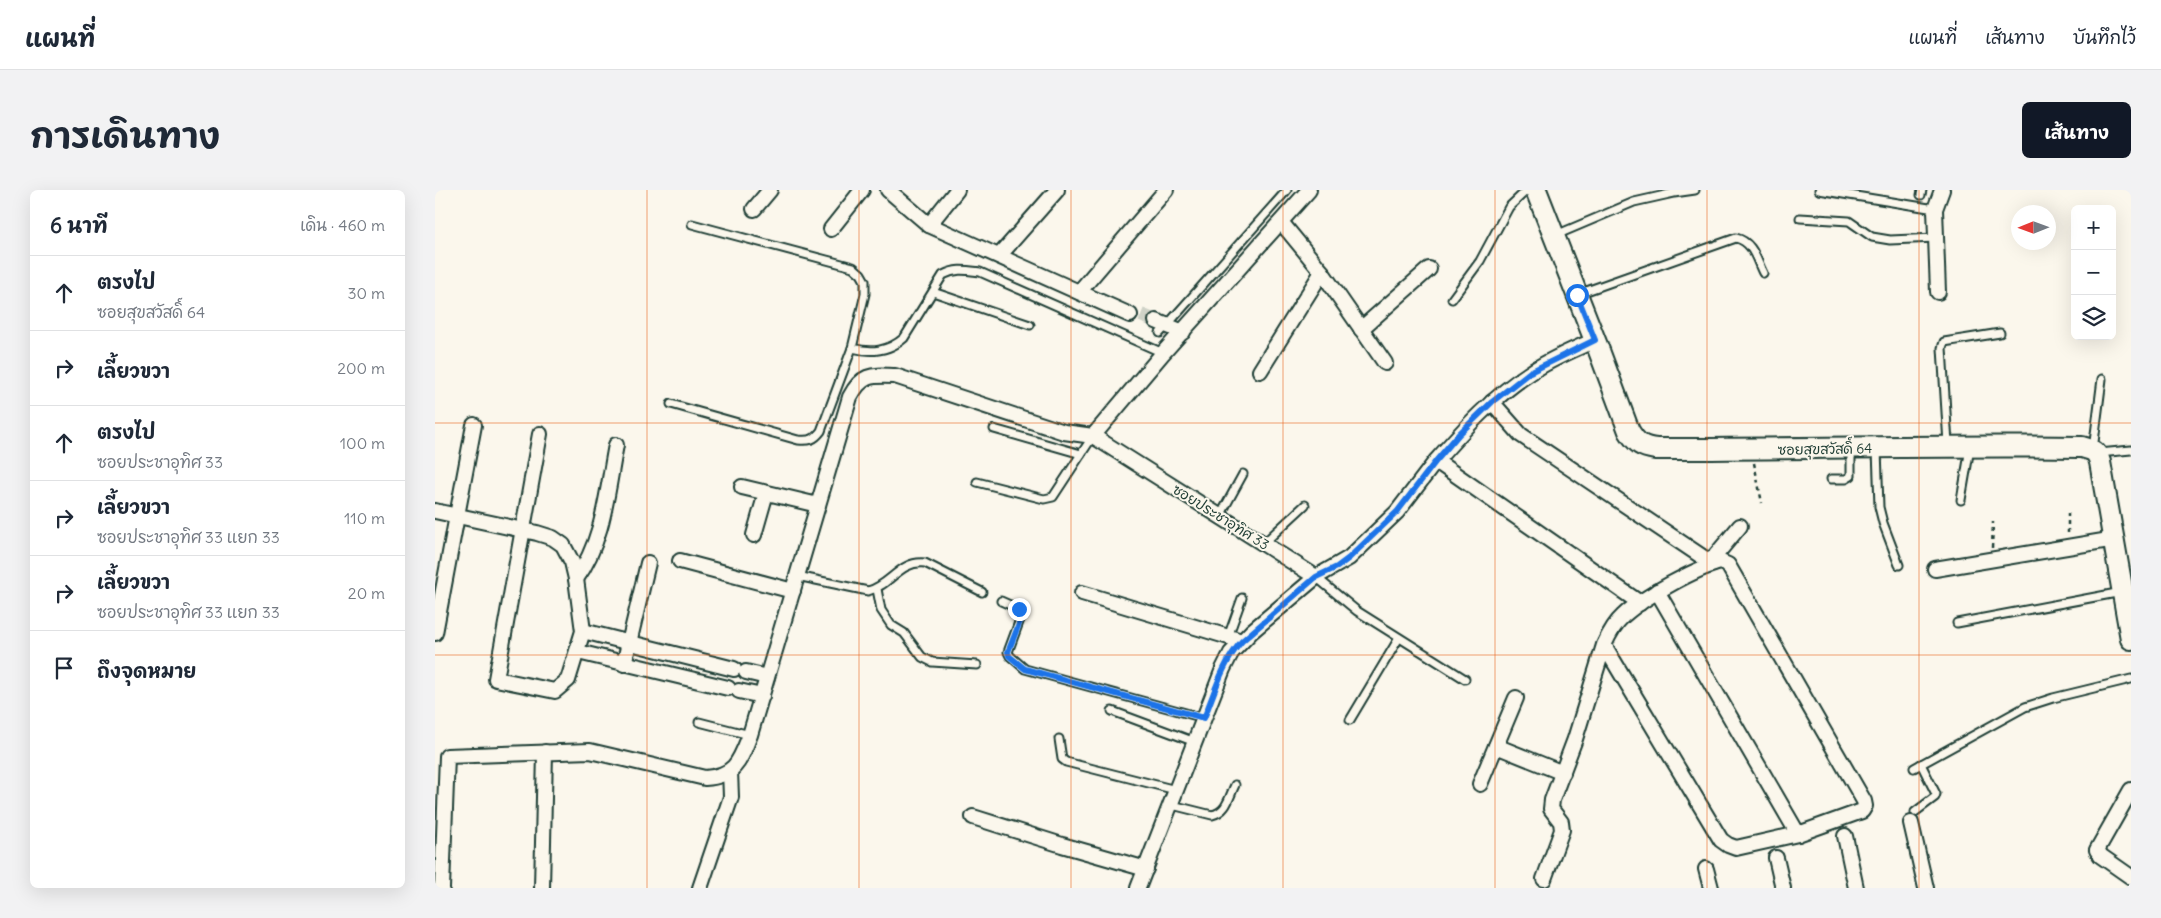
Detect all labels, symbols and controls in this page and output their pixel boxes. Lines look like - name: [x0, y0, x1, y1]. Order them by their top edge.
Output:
- text: แผนที่: [25, 23, 95, 53]
- text: แผนที่: [1909, 26, 1957, 49]
- text: เส้นทาง: [1985, 26, 2045, 49]
- text: บันทึกไว้: [2073, 26, 2136, 49]
- button: เส้นทาง: [2022, 102, 2131, 158]
- text: การเดินทาง: [30, 113, 220, 157]
- north arrow: [2011, 205, 2056, 250]
- map controls: [2071, 205, 2116, 340]
- button: +: [2071, 205, 2116, 250]
- text: 6 นาที: [50, 212, 108, 239]
- text: เดิน · 460 m: [300, 215, 385, 235]
- button: −: [2071, 250, 2116, 295]
- text: ตรงไป: [97, 270, 155, 294]
- icon: ahead: [50, 279, 78, 307]
- text: 30 m: [348, 283, 385, 303]
- route start: [1566, 284, 1589, 307]
- button: layers: [2071, 295, 2116, 340]
- text: ซอยสุขสวัสดิ์ 64: [97, 302, 205, 322]
- icon: right: [50, 354, 78, 382]
- text: 200 m: [337, 358, 385, 378]
- text: เลี้ยวขวา: [97, 359, 170, 383]
- text: ตรงไป: [97, 420, 155, 444]
- icon: ahead: [50, 429, 78, 457]
- text: 100 m: [340, 433, 385, 453]
- street label: ซอยสุขสวัสดิ์ 64: [1777, 437, 1872, 460]
- text: ซอยประชาอุทิศ 33: [97, 452, 223, 472]
- street label: ซอยประชาอุทิศ 33: [1169, 480, 1273, 555]
- text: เลี้ยวขวา: [97, 495, 170, 519]
- icon: right: [50, 504, 78, 532]
- text: 110 m: [344, 508, 385, 528]
- text: ซอยประชาอุทิศ 33 แยก 33: [97, 527, 280, 547]
- text: เลี้ยวขวา: [97, 570, 170, 594]
- icon: right: [50, 579, 78, 607]
- text: 20 m: [348, 583, 385, 603]
- route end: [1008, 598, 1031, 621]
- text: ซอยประชาอุทิศ 33 แยก 33: [97, 602, 280, 622]
- icon: arrive: [50, 654, 78, 682]
- text: ถึงจุดหมาย: [97, 659, 196, 683]

